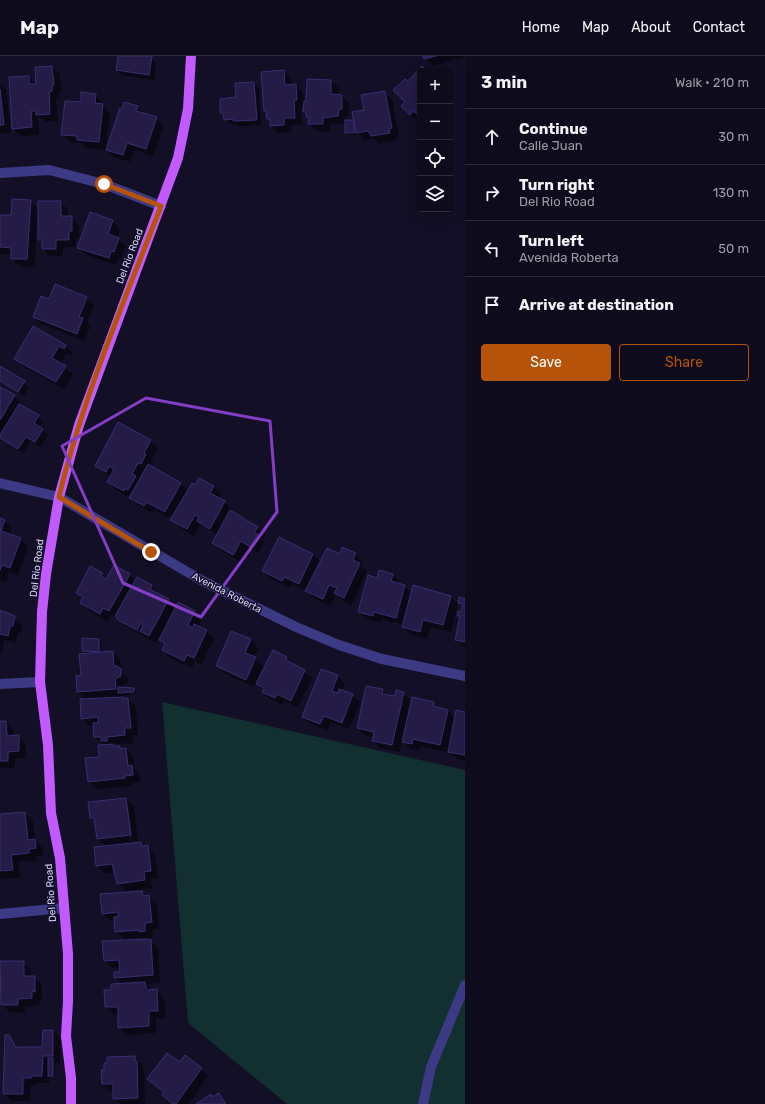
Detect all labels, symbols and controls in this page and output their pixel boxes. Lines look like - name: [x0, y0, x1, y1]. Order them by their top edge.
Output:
- text: Map: [20, 16, 59, 39]
- text: Home: [522, 19, 560, 36]
- text: Map: [582, 19, 609, 36]
- text: About: [631, 19, 671, 36]
- text: Contact: [693, 19, 745, 36]
- map controls: [417, 68, 453, 212]
- button: +: [417, 68, 453, 104]
- text: 3 min: [481, 72, 527, 92]
- text: Walk · 210 m: [675, 75, 749, 90]
- button: −: [417, 104, 453, 140]
- text: Continue: [519, 120, 588, 138]
- icon: ahead: [481, 126, 503, 148]
- text: 30 m: [718, 129, 749, 144]
- text: Calle Juan: [519, 138, 583, 153]
- button: locate: [417, 140, 453, 176]
- route start: [95, 175, 113, 193]
- button: layers: [417, 176, 453, 212]
- text: Turn right: [519, 176, 594, 194]
- icon: right: [481, 182, 503, 204]
- text: 130 m: [713, 185, 749, 200]
- text: Del Rio Road: [519, 194, 595, 209]
- street label: Del Rio Road: [114, 227, 146, 286]
- text: Turn left: [519, 232, 584, 250]
- icon: left: [481, 238, 503, 260]
- text: 50 m: [718, 241, 749, 256]
- text: Avenida Roberta: [519, 250, 619, 265]
- icon: arrive: [481, 294, 503, 316]
- text: Arrive at destination: [519, 296, 674, 314]
- button: Save: [481, 344, 611, 381]
- button: Share: [619, 344, 749, 381]
- street label: Del Rio Road: [27, 538, 47, 598]
- route end: [142, 543, 160, 561]
- street label: Avenida Roberta: [190, 570, 263, 616]
- street label: Del Rio Road: [43, 863, 59, 922]

